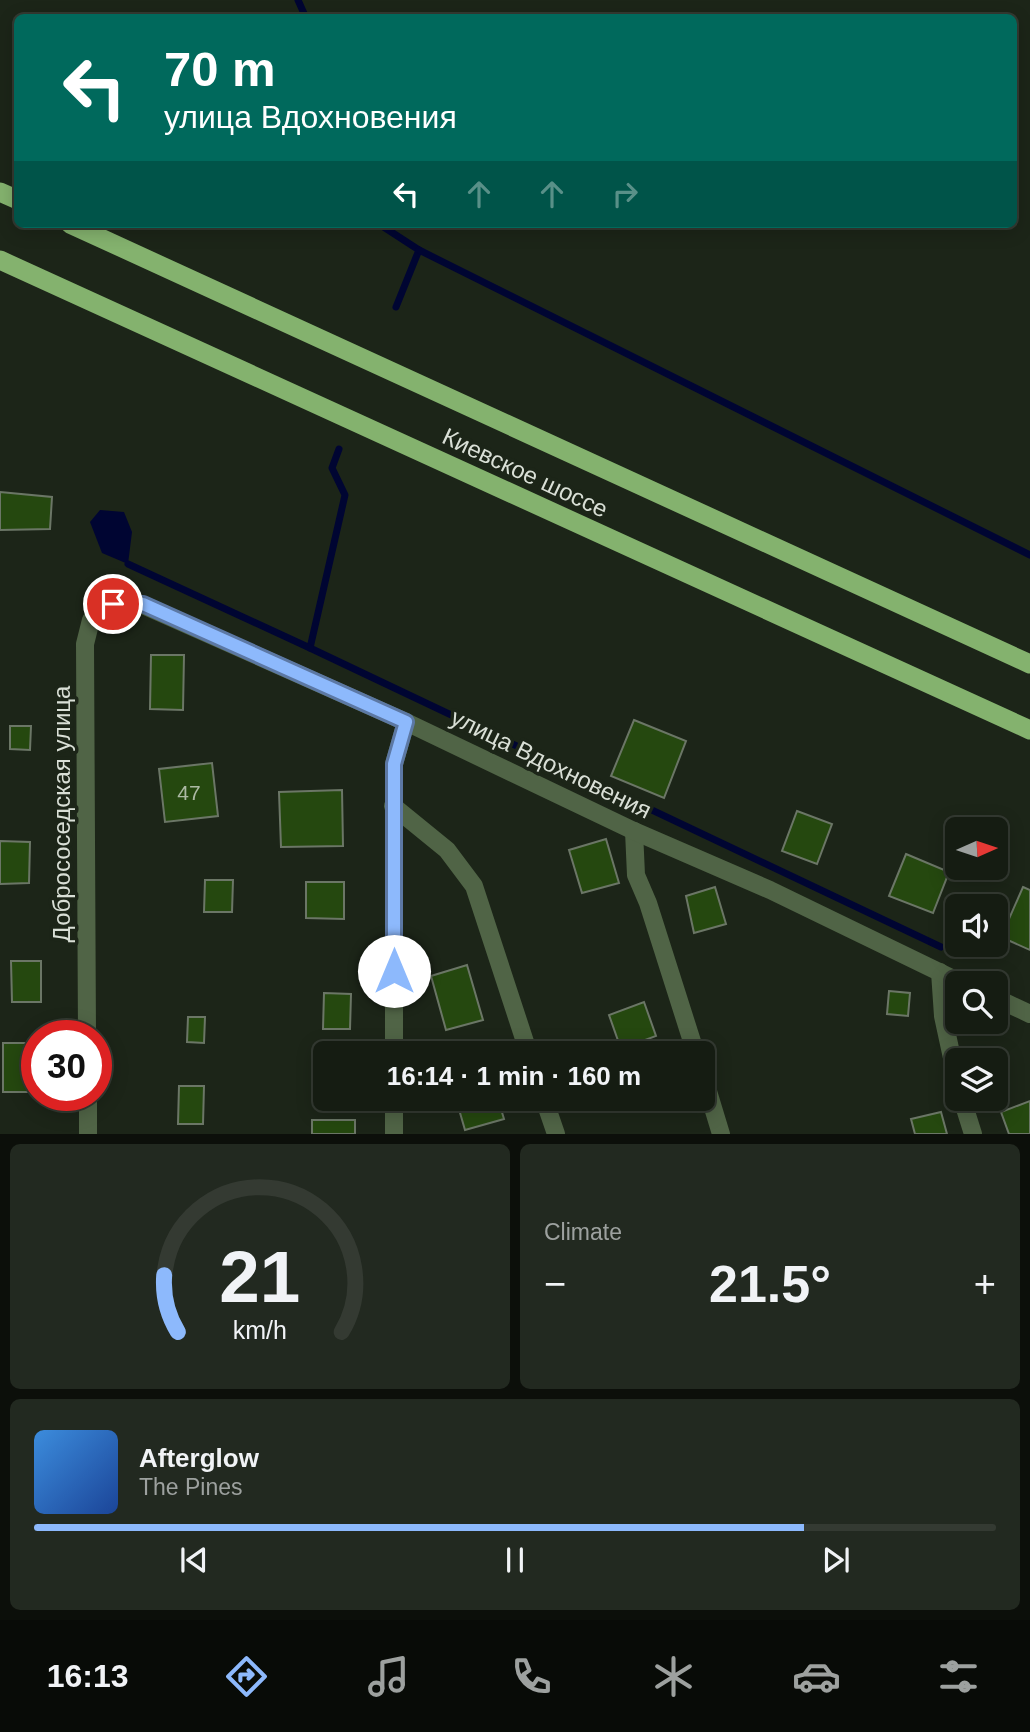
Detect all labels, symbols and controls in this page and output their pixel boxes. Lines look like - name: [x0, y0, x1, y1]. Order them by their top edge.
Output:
- icon: left: [49, 42, 140, 133]
- text: 70 m: [164, 42, 276, 96]
- text: улица Вдохновения: [164, 99, 457, 135]
- icon: left: [387, 175, 425, 213]
- icon: ahead: [460, 175, 498, 213]
- icon: ahead: [533, 175, 571, 213]
- icon: right: [606, 175, 644, 213]
- street label: Киевское шоссе: [438, 422, 612, 523]
- pin: [83, 574, 143, 634]
- icon: arrive: [94, 585, 132, 623]
- street label: Добрососедская улица: [48, 685, 75, 942]
- street label: улица Вдохновения: [447, 703, 656, 824]
- house number: 47: [177, 781, 201, 804]
- north arrow: [945, 817, 1008, 880]
- map controls: [945, 817, 1008, 1111]
- button: sound: [945, 894, 1008, 957]
- position arrow: [357, 934, 431, 1008]
- button: search: [945, 971, 1008, 1034]
- speed limit sign: 30: [21, 1020, 112, 1111]
- button: layers: [945, 1048, 1008, 1111]
- text: 16:14 · 1 min · 160 m: [387, 1061, 641, 1091]
- text: Climate: [544, 1219, 622, 1245]
- text: 21: [220, 1237, 300, 1318]
- text: 21.5°: [709, 1255, 831, 1313]
- text: −: [544, 1263, 566, 1305]
- text: +: [974, 1263, 996, 1305]
- text: km/h: [233, 1316, 287, 1344]
- text: Afterglow: [139, 1443, 259, 1473]
- text: The Pines: [139, 1474, 243, 1500]
- icon: previous: [175, 1541, 213, 1579]
- icon: pause: [496, 1541, 534, 1579]
- icon: next: [817, 1541, 855, 1579]
- icon: directions: [222, 1652, 271, 1701]
- icon: music: [364, 1652, 413, 1701]
- icon: phone: [507, 1652, 556, 1701]
- icon: climate: [649, 1652, 698, 1701]
- icon: car: [792, 1652, 841, 1701]
- icon: filters: [934, 1652, 983, 1701]
- text: 16:13: [47, 1658, 129, 1694]

